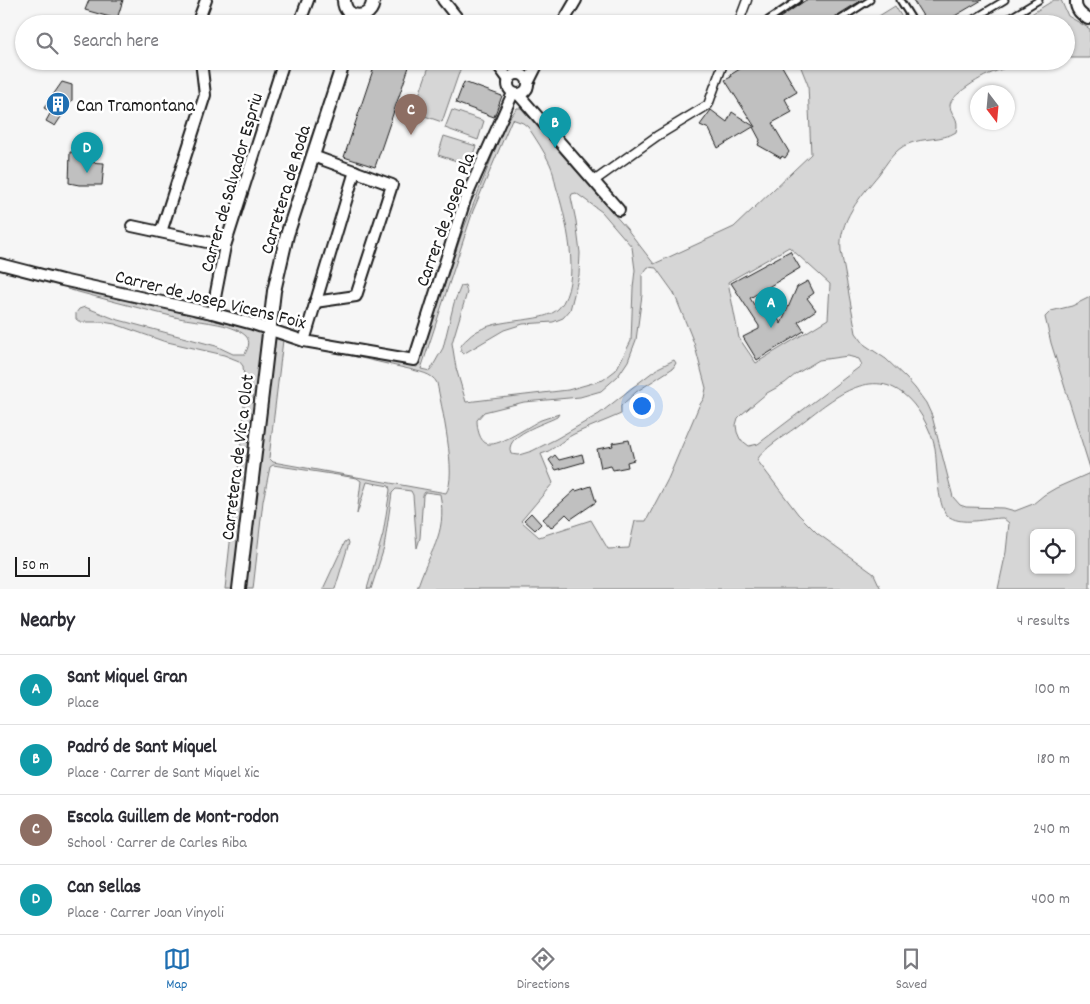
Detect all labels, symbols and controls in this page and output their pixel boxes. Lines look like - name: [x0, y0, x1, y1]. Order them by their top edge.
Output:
- search box: [15, 15, 1075, 70]
- icon: search: [33, 29, 61, 57]
- text: Search here: [73, 29, 159, 56]
- north arrow: [970, 85, 1015, 130]
- street label: Carrer de Salvador Espriu: [195, 90, 272, 276]
- building icon: Can Tramontana: [45, 91, 71, 117]
- place label: Can Tramontana: [76, 94, 196, 121]
- pin: C: [395, 94, 427, 135]
- pin: B: [539, 107, 571, 148]
- street label: Carretera de Roda: [255, 121, 320, 258]
- pin: D: [71, 132, 103, 173]
- street label: Carrer de Josep Pla: [411, 148, 484, 291]
- street label: Carrer de Josep Vicens Foix: [112, 265, 308, 338]
- pin: A: [755, 287, 787, 328]
- street label: Carretera de Vic a Olot: [216, 373, 263, 542]
- your location: [629, 393, 655, 419]
- map controls: [1030, 529, 1075, 574]
- button: locate: [1030, 529, 1075, 574]
- scale bar: [15, 554, 90, 577]
- text: 50 m: [22, 556, 49, 576]
- text: Nearby: [20, 607, 75, 637]
- text: 4 results: [1017, 610, 1070, 633]
- text: Sant Miquel Gran: [67, 665, 187, 692]
- text: A: [32, 678, 40, 701]
- text: 100 m: [1034, 678, 1070, 701]
- text: Place: [67, 692, 99, 715]
- text: Padró de Sant Miquel: [67, 735, 217, 762]
- text: B: [32, 748, 40, 771]
- text: 180 m: [1037, 748, 1070, 771]
- text: Place · Carrer de Sant Miquel Xic: [67, 762, 260, 785]
- text: Escola Guillem de Mont-rodon: [67, 805, 279, 832]
- text: C: [32, 818, 40, 841]
- text: 240 m: [1033, 818, 1070, 841]
- text: School · Carrer de Carles Riba: [67, 832, 247, 855]
- text: Can Sellas: [67, 875, 141, 902]
- text: D: [32, 888, 40, 911]
- text: 400 m: [1031, 888, 1070, 911]
- text: Place · Carrer Joan Vinyoli: [67, 902, 224, 925]
- tab: Map: [163, 945, 191, 995]
- tab: Directions: [517, 945, 570, 995]
- tab: Saved: [896, 945, 927, 995]

